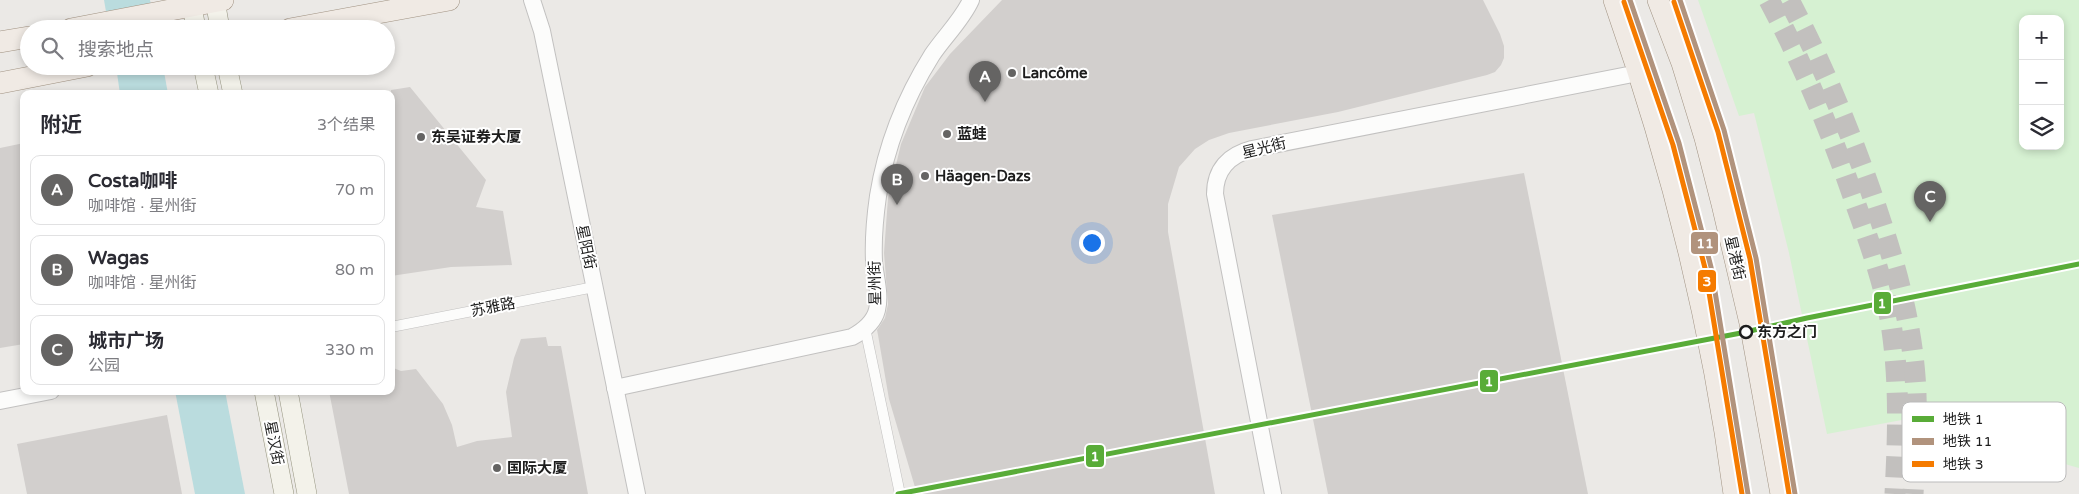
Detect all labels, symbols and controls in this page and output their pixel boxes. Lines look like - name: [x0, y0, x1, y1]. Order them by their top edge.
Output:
- map controls: [2019, 15, 2064, 150]
- button: +: [2019, 15, 2064, 60]
- search box: [20, 20, 395, 75]
- icon: search: [38, 34, 66, 62]
- text: 搜索地点: [78, 39, 154, 61]
- button: −: [2019, 60, 2064, 105]
- pin: A: [969, 61, 1001, 102]
- place label: Lancôme: [1022, 64, 1088, 82]
- marker: Lancôme: [1006, 67, 1018, 79]
- button: layers: [2019, 105, 2064, 150]
- text: 附近: [40, 113, 82, 138]
- text: 3个结果: [317, 115, 375, 135]
- place label: 蓝蛙: [957, 125, 987, 143]
- place label: 东吴证券大厦: [431, 128, 521, 146]
- marker: 蓝蛙: [941, 128, 953, 140]
- marker: 东吴证券大厦: [415, 131, 427, 143]
- street label: 星光街: [1240, 134, 1288, 162]
- pin: B: [881, 164, 913, 205]
- place label: Häagen-Dazs: [935, 167, 1031, 186]
- text: Costa咖啡: [88, 170, 177, 192]
- marker: Häagen-Dazs: [919, 170, 931, 182]
- text: A: [51, 180, 63, 200]
- text: 70 m: [335, 180, 374, 200]
- pin: C: [1914, 181, 1946, 222]
- text: 咖啡馆 · 星州街: [88, 196, 196, 216]
- street label: 星阳街: [573, 223, 599, 271]
- your location: [1079, 230, 1105, 256]
- line badge: 11: [1690, 231, 1719, 255]
- street label: 星港街: [1721, 234, 1749, 282]
- text: 11: [1696, 235, 1714, 252]
- text: Wagas: [88, 247, 149, 269]
- text: B: [51, 260, 63, 280]
- text: 80 m: [335, 260, 374, 280]
- street label: 星州街: [866, 260, 884, 306]
- line badge: 3: [1697, 269, 1717, 293]
- text: 咖啡馆 · 星州街: [88, 273, 196, 293]
- text: 3: [1703, 273, 1712, 290]
- line badge: 1: [1873, 291, 1892, 315]
- street label: 苏雅路: [469, 294, 517, 320]
- text: 1: [1878, 295, 1886, 312]
- place label: 东方之门: [1757, 323, 1817, 341]
- marker: 东方之门: [1739, 325, 1753, 339]
- text: 城市广场: [88, 330, 164, 352]
- text: C: [51, 340, 63, 360]
- text: 330 m: [325, 340, 374, 360]
- text: 公园: [88, 356, 120, 376]
- line badge: 1: [1479, 369, 1499, 393]
- text: 1: [1485, 373, 1493, 390]
- legend: [1902, 402, 2066, 482]
- text: 地铁 1: [1943, 411, 1983, 428]
- street label: 星汉街: [261, 419, 287, 467]
- text: 地铁 11: [1943, 433, 1992, 450]
- line badge: 1: [1085, 444, 1105, 468]
- text: 1: [1091, 448, 1099, 465]
- text: 地铁 3: [1943, 456, 1983, 473]
- place label: 国际大厦: [507, 459, 567, 477]
- marker: 国际大厦: [491, 462, 503, 474]

